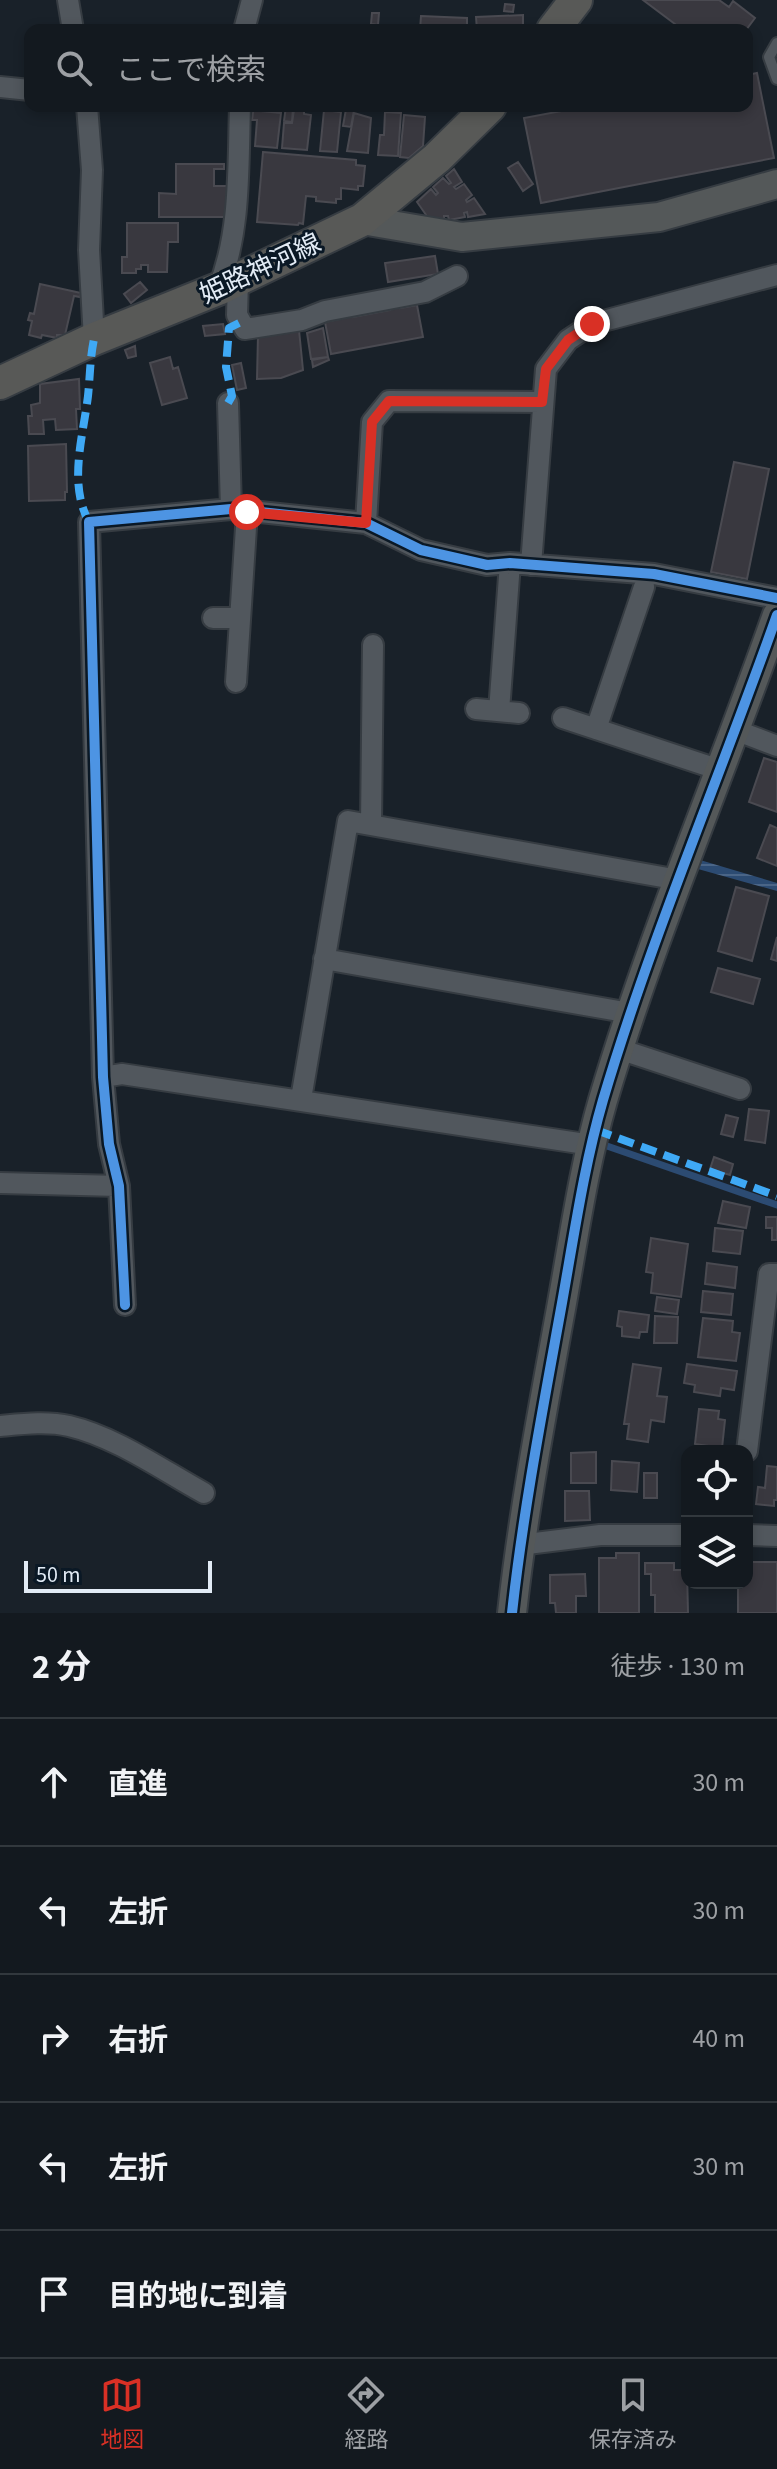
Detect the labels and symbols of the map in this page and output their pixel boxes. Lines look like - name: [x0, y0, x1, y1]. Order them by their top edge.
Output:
- street label: 姫路神河線: [193, 224, 327, 313]
- route end: [574, 306, 610, 342]
- route start: [229, 494, 265, 530]
- scale bar: [24, 1557, 212, 1593]

